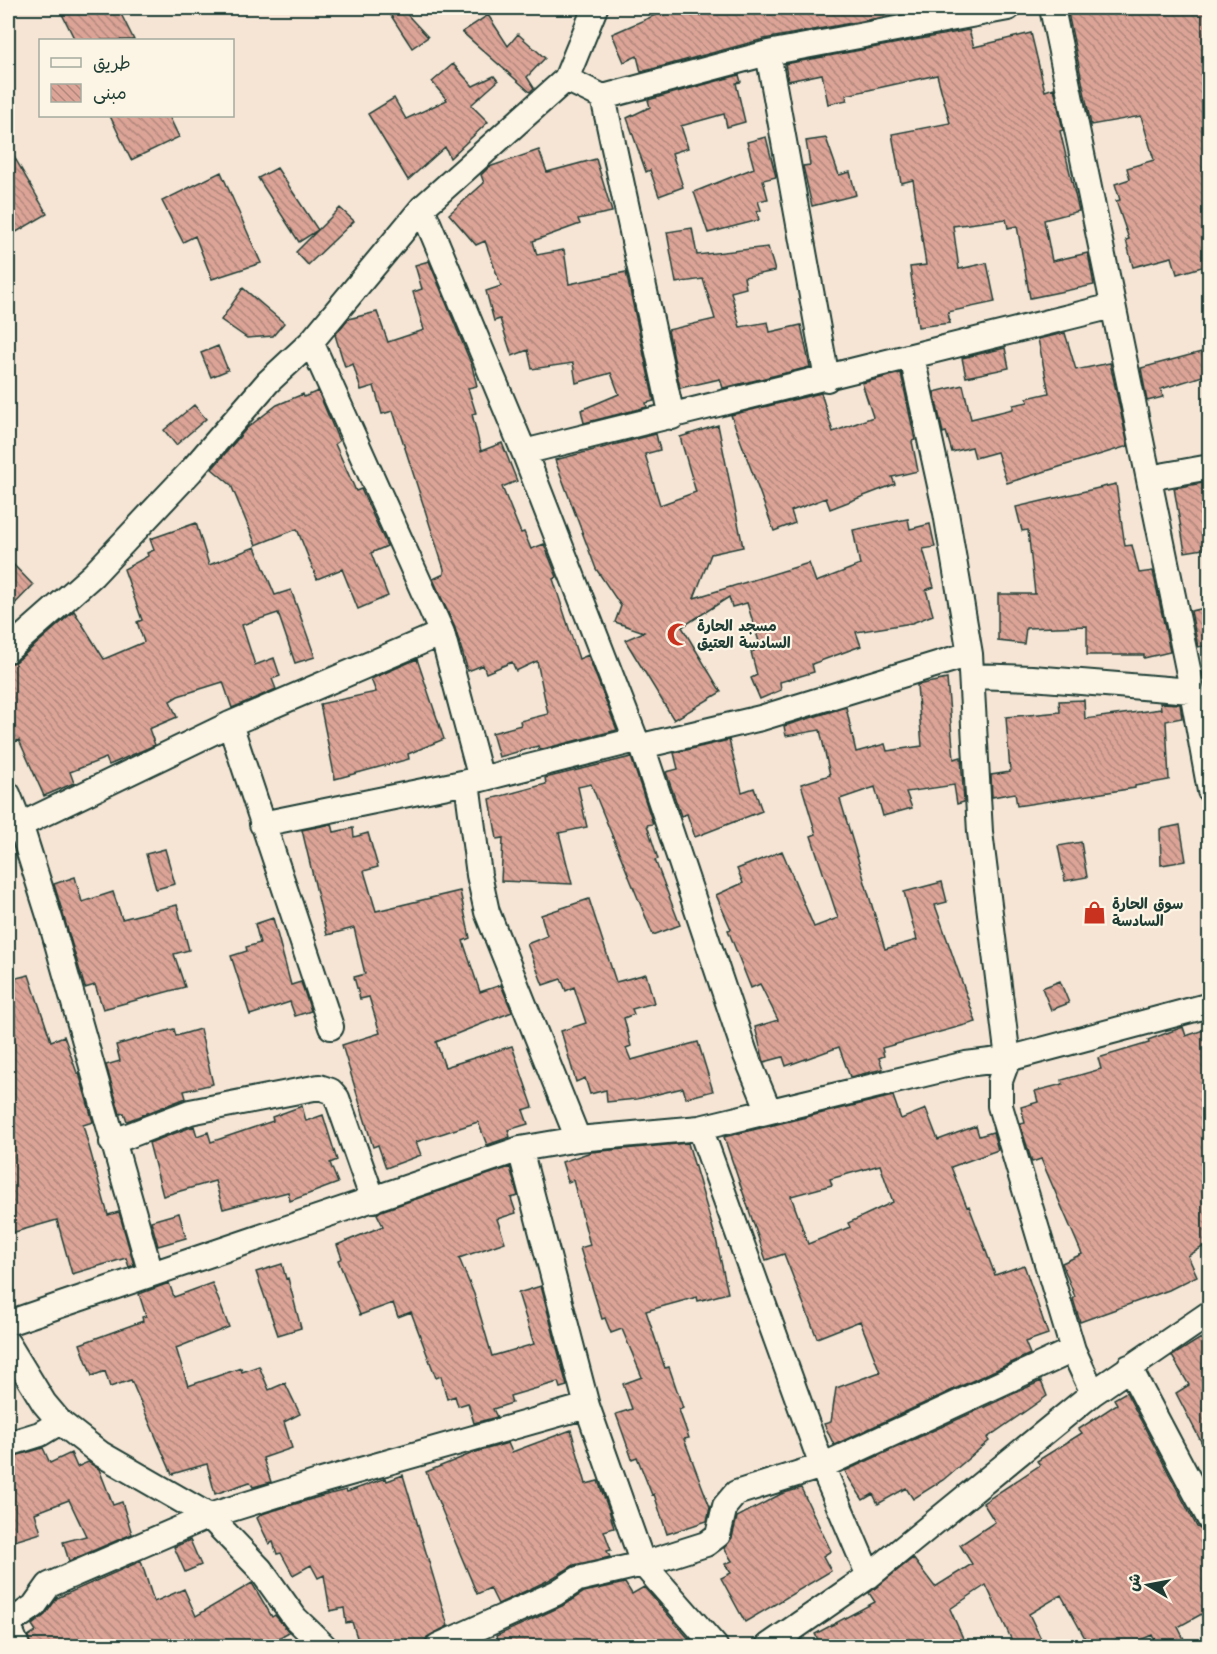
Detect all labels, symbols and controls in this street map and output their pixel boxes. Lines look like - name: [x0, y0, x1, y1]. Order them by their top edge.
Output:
- legend: [39, 39, 234, 117]
- text: طريق: [93, 50, 131, 74]
- text: مبنى: [93, 80, 127, 104]
- place label: مسجد الحارة السادسة العتيق: [697, 615, 791, 652]
- mosque icon: مسجد الحارة السادسة العتيق: [666, 622, 692, 648]
- place label: سوق الحارة السادسة: [1112, 893, 1183, 930]
- shop icon: سوق الحارة السادسة: [1081, 900, 1107, 926]
- north arrow: [1118, 1555, 1178, 1615]
- text: ش: [1121, 1572, 1145, 1593]

